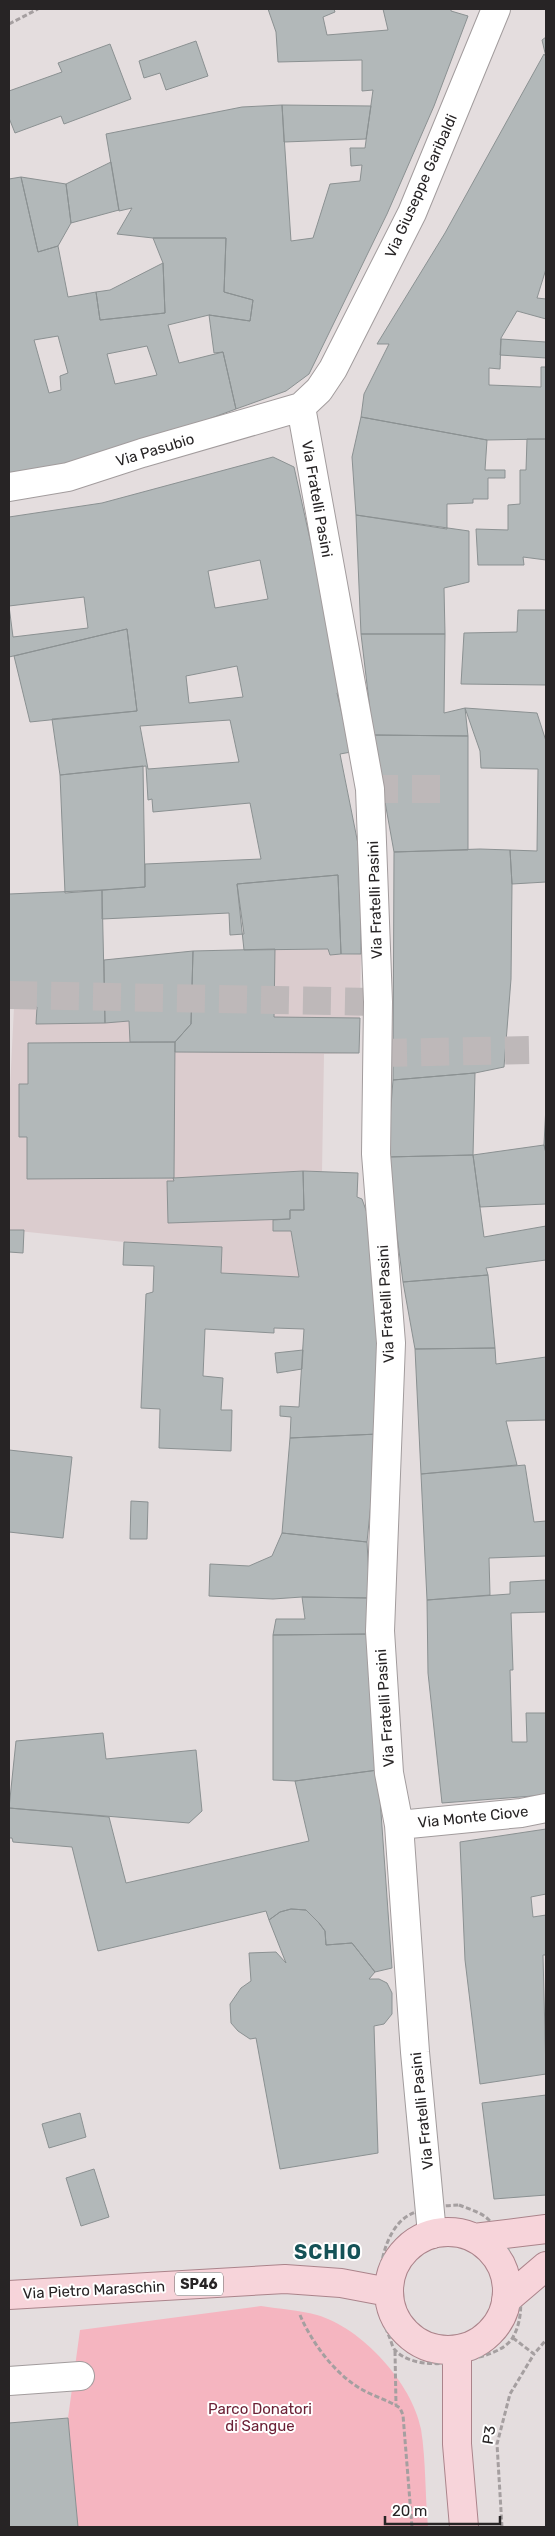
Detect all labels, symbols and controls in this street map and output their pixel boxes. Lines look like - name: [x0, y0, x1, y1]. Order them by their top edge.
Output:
- street label: Via Giuseppe Garibaldi: [381, 111, 461, 261]
- street label: Via Pasubio: [114, 430, 196, 470]
- street label: Via Fratelli Pasini: [298, 439, 336, 559]
- street label: Via Fratelli Pasini: [364, 841, 386, 959]
- street label: Via Fratelli Pasini: [374, 1244, 398, 1364]
- street label: Via Fratelli Pasini: [372, 1648, 398, 1768]
- street label: Via Monte Ciove: [417, 1802, 529, 1832]
- street label: Via Fratelli Pasini: [407, 2051, 437, 2171]
- district label: SCHIO: [294, 2240, 362, 2264]
- road number: SP46: [175, 2272, 223, 2296]
- street label: Via Pietro Maraschin: [22, 2277, 166, 2303]
- park label: Parco Donatori di Sangue: [208, 2400, 312, 2435]
- street label: P3: [479, 2424, 499, 2446]
- scale bar: [385, 2494, 500, 2526]
- text: 20 m: [392, 2502, 427, 2520]

